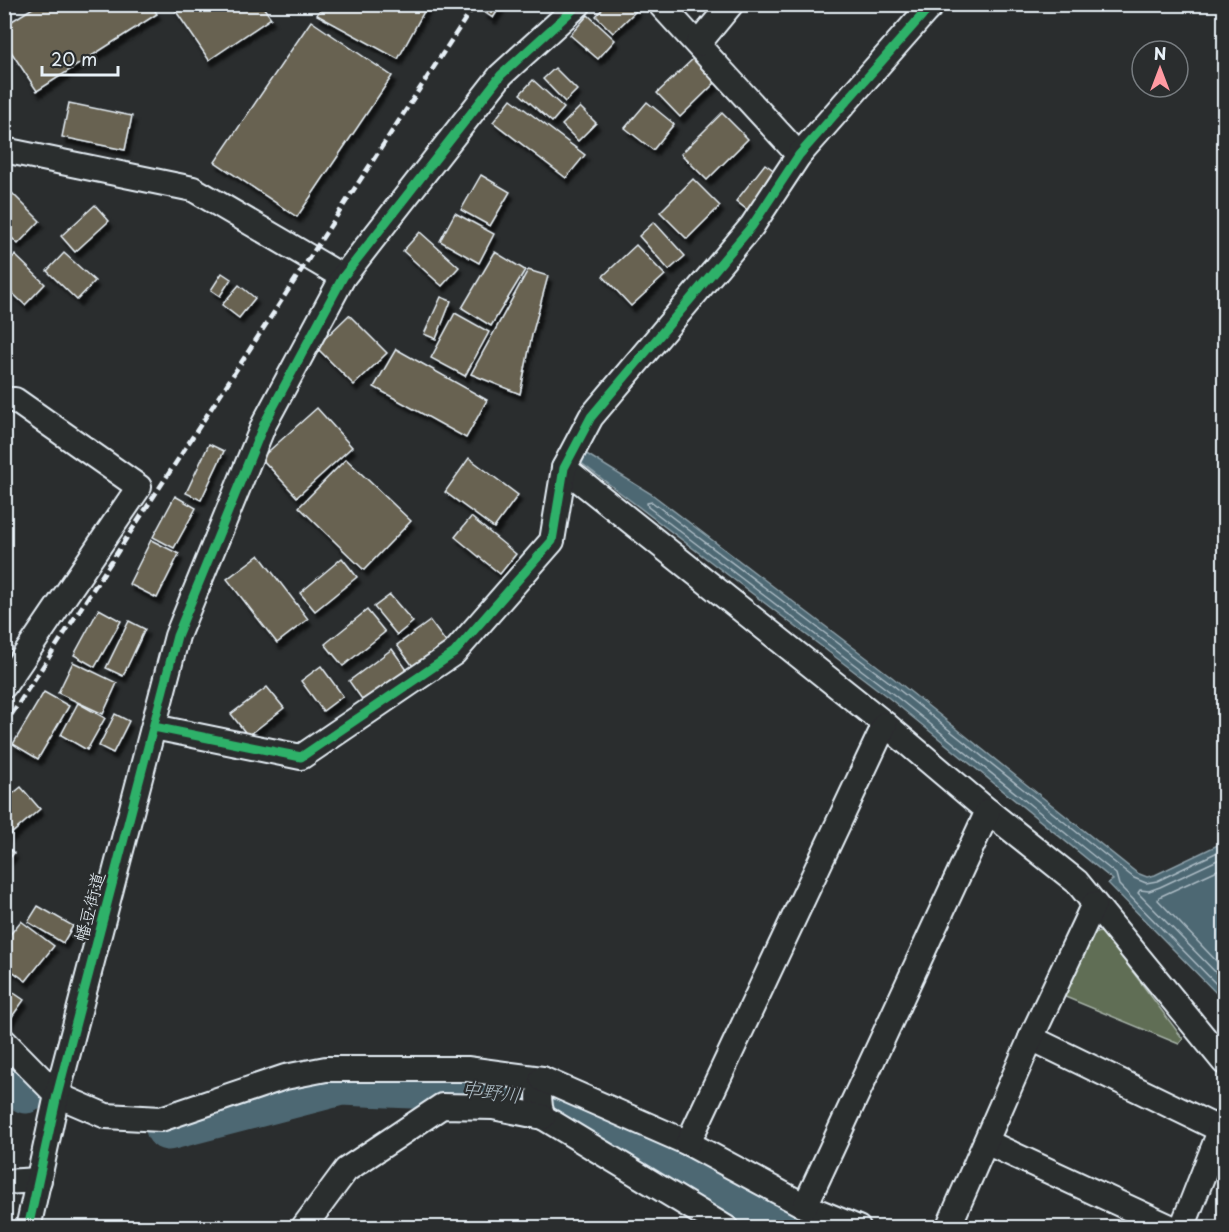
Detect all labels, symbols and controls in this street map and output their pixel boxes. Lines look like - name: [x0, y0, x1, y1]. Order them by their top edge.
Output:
- scale bar: [42, 39, 118, 77]
- north arrow: [1130, 39, 1190, 99]
- text: N: [1154, 41, 1166, 65]
- text: 20 m: [51, 45, 97, 72]
- street label: 幡豆街道: [66, 868, 111, 945]
- water label: 中野川: [460, 1072, 523, 1110]

